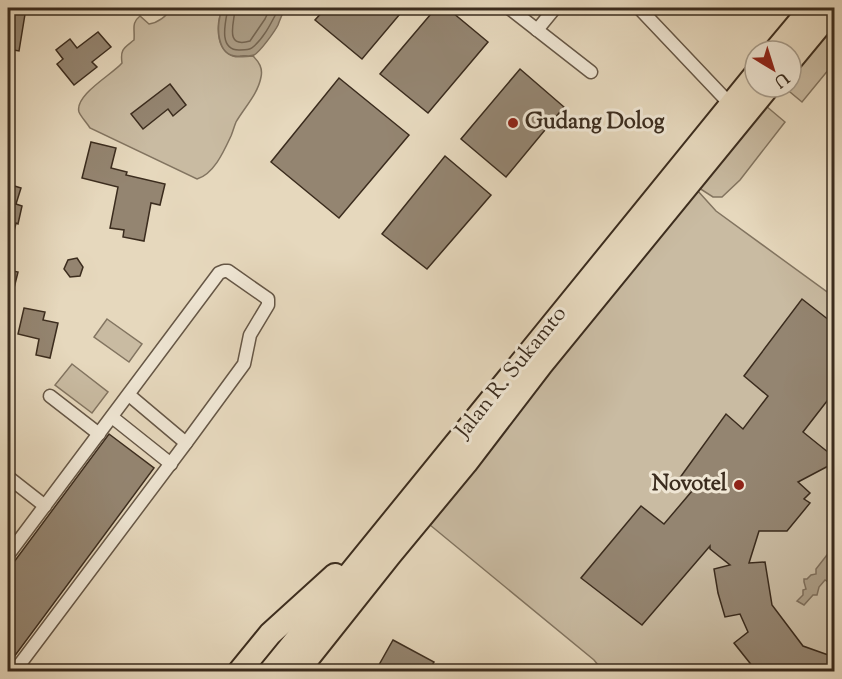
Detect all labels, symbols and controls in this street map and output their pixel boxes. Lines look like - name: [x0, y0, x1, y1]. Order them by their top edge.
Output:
- north arrow: [743, 39, 803, 99]
- text: U: [768, 66, 793, 93]
- place label: Gudang Dolog: [525, 107, 665, 139]
- marker: Gudang Dolog: [506, 116, 520, 130]
- street label: Jalan R. Sukamto: [448, 300, 575, 447]
- place label: Novotel: [652, 469, 728, 501]
- marker: Novotel: [732, 478, 746, 492]

